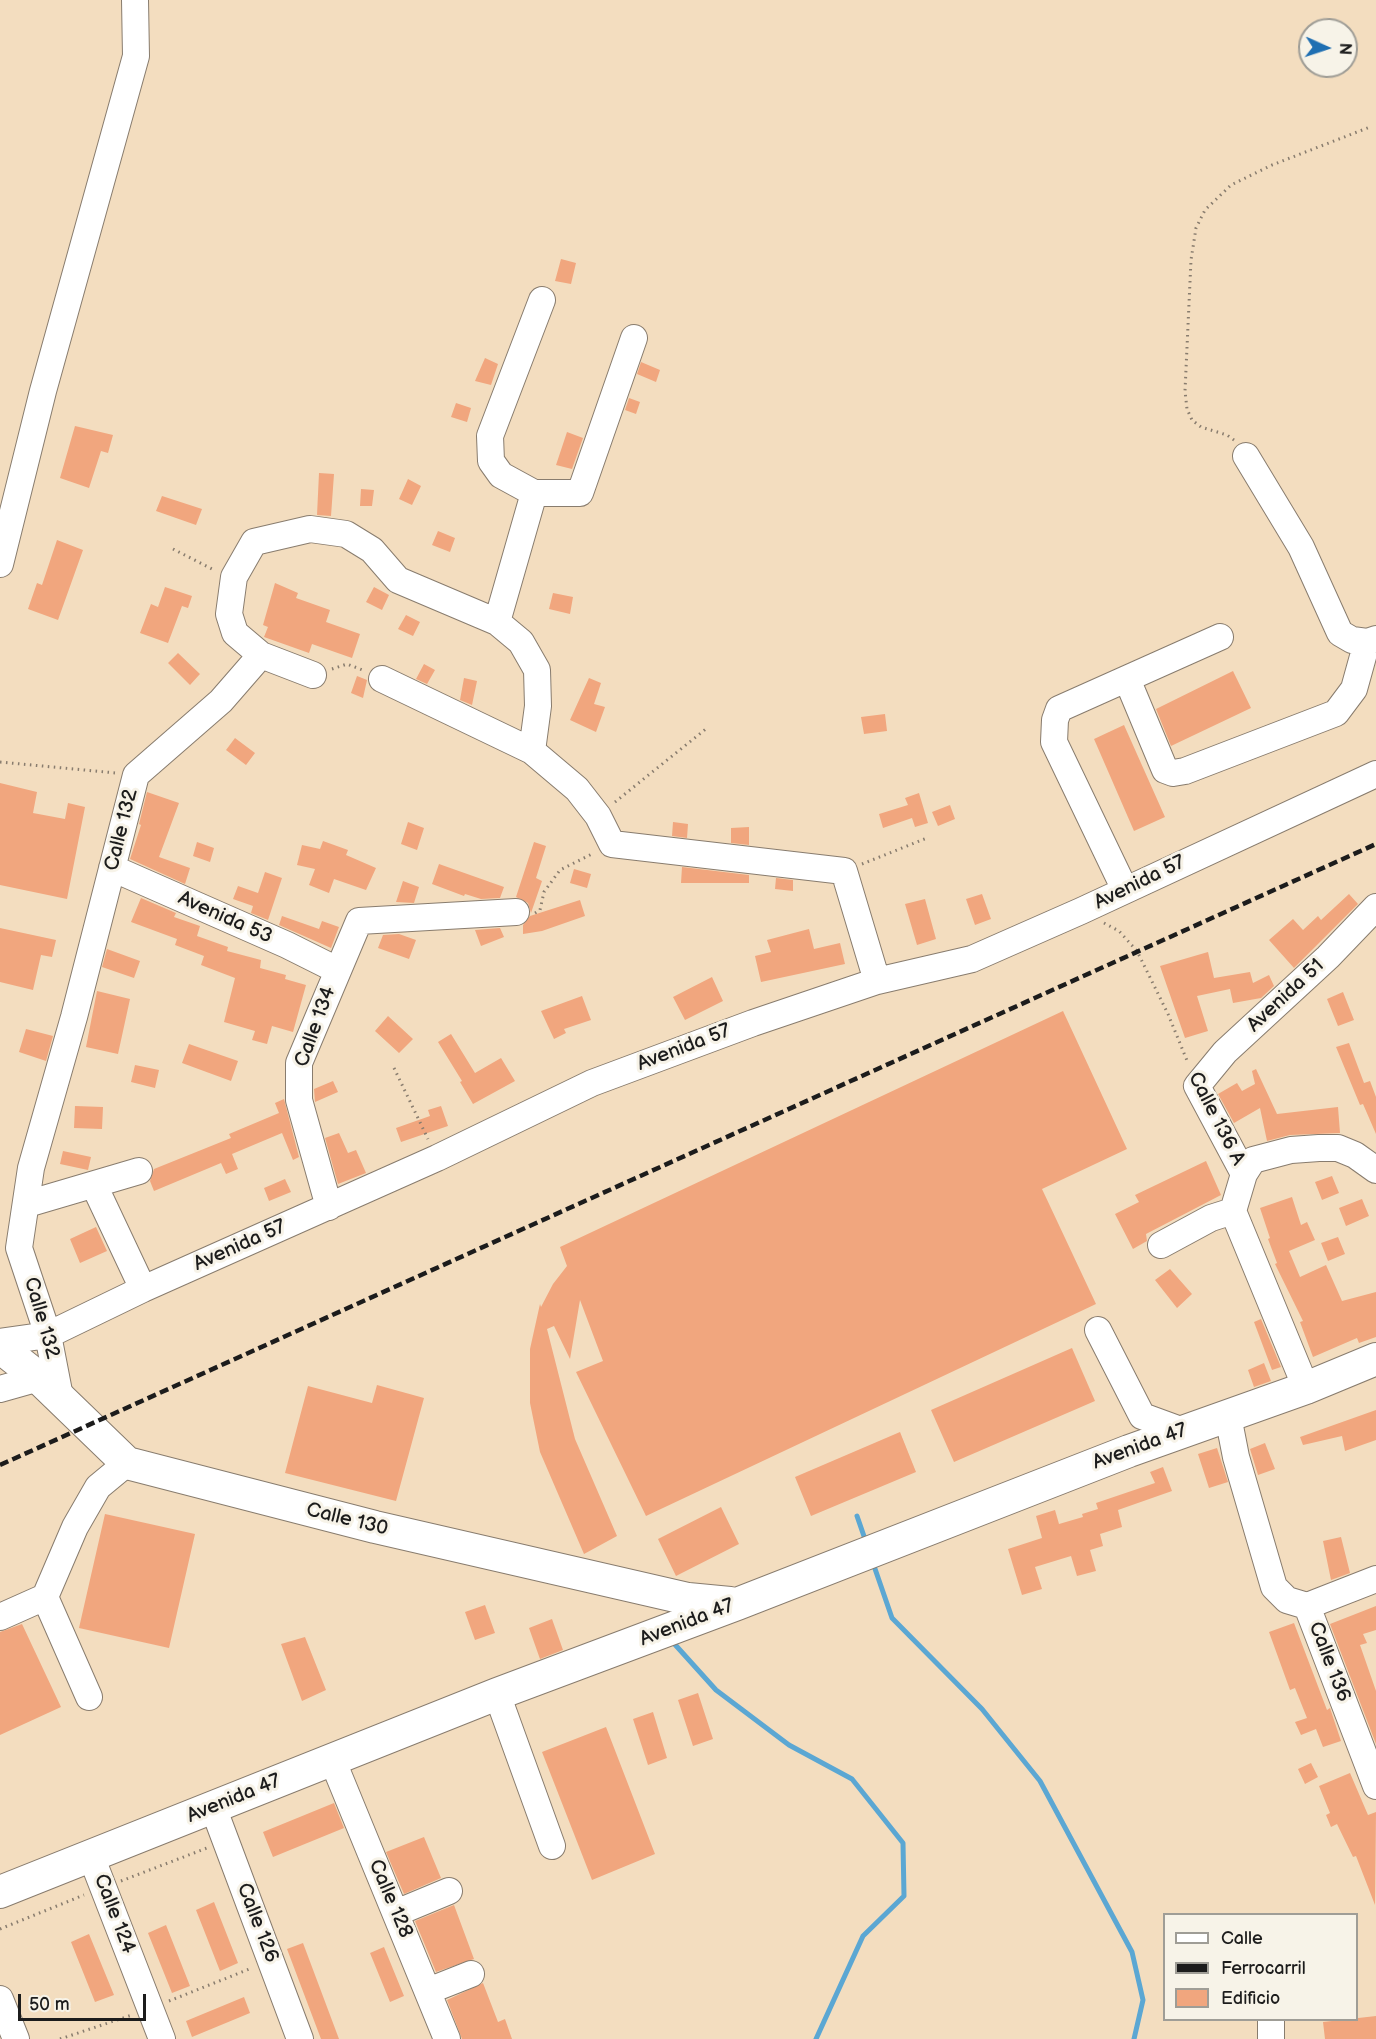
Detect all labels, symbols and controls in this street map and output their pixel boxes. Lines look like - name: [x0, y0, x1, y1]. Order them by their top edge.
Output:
- north arrow: [1298, 18, 1358, 78]
- text: N: [1335, 42, 1354, 55]
- street label: Calle 132: [100, 787, 144, 873]
- street label: Avenida 57: [1091, 851, 1189, 915]
- street label: Avenida 53: [174, 887, 276, 949]
- street label: Avenida 51: [1243, 954, 1329, 1038]
- street label: Calle 134: [290, 984, 342, 1070]
- street label: Avenida 57: [634, 1019, 734, 1077]
- street label: Calle 136 A: [1182, 1068, 1250, 1170]
- street label: Avenida 57: [190, 1215, 290, 1277]
- street label: Calle 132: [18, 1275, 64, 1361]
- street label: Avenida 47: [1089, 1419, 1191, 1475]
- street label: Calle 130: [304, 1498, 390, 1542]
- street label: Avenida 47: [636, 1594, 738, 1652]
- street label: Calle 136: [1303, 1619, 1355, 1705]
- street label: Avenida 47: [184, 1769, 284, 1829]
- street label: Calle 128: [363, 1856, 417, 1942]
- street label: Calle 124: [88, 1871, 140, 1957]
- street label: Calle 126: [231, 1880, 283, 1966]
- legend: [1163, 1913, 1358, 2021]
- text: Calle: [1221, 1928, 1263, 1949]
- text: Ferrocarril: [1221, 1958, 1306, 1979]
- scale bar: [21, 1982, 148, 2020]
- text: Edificio: [1221, 1988, 1280, 2009]
- text: 50 m: [29, 1994, 70, 2015]

